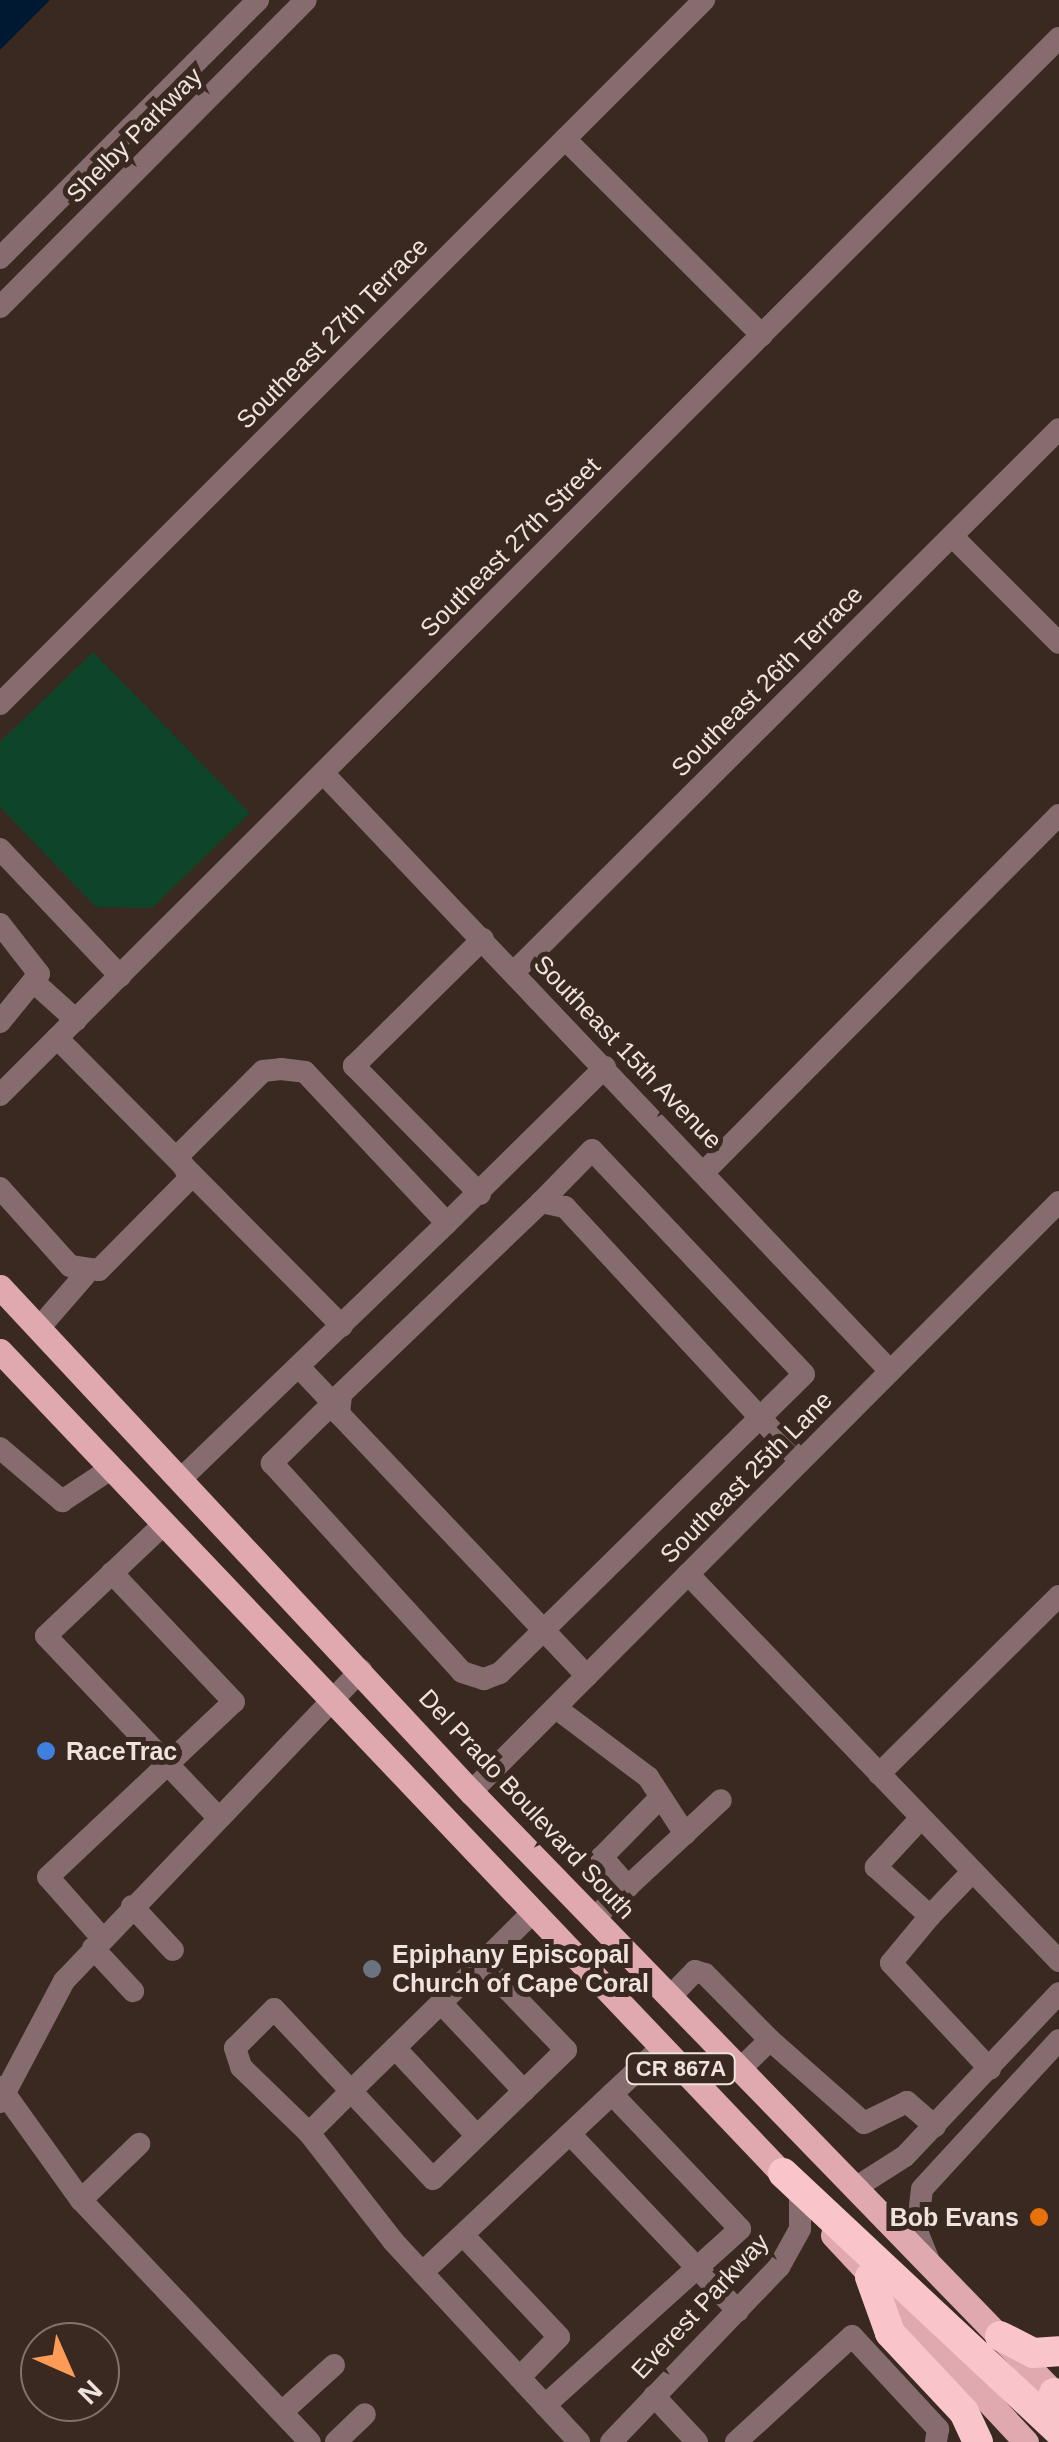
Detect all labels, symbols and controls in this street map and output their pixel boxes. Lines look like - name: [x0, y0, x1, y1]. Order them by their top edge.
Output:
- street label: Shelby Parkway: [60, 61, 208, 209]
- street label: Southeast 27th Terrace: [230, 231, 434, 435]
- street label: Southeast 27th Street: [414, 451, 606, 643]
- street label: Southeast 26th Terrace: [665, 579, 869, 783]
- street label: Southeast 15th Avenue: [527, 948, 729, 1156]
- street label: Southeast 25th Lane: [654, 1385, 838, 1569]
- street label: Del Prado Boulevard South: [413, 1683, 641, 1925]
- place label: RaceTrac: [66, 1736, 177, 1766]
- marker: RaceTrac: [35, 1740, 57, 1762]
- place label: Epiphany Episcopal Church of Cape Coral: [392, 1940, 649, 1999]
- marker: Epiphany Episcopal Church of Cape Coral: [361, 1958, 383, 1980]
- road number: CR 867A: [624, 2052, 738, 2086]
- place label: Bob Evans: [890, 2202, 1019, 2232]
- marker: Bob Evans: [1028, 2206, 1050, 2228]
- street label: Everest Parkway: [625, 2227, 775, 2385]
- north arrow: [20, 2322, 120, 2422]
- text: N: [72, 2374, 108, 2410]

